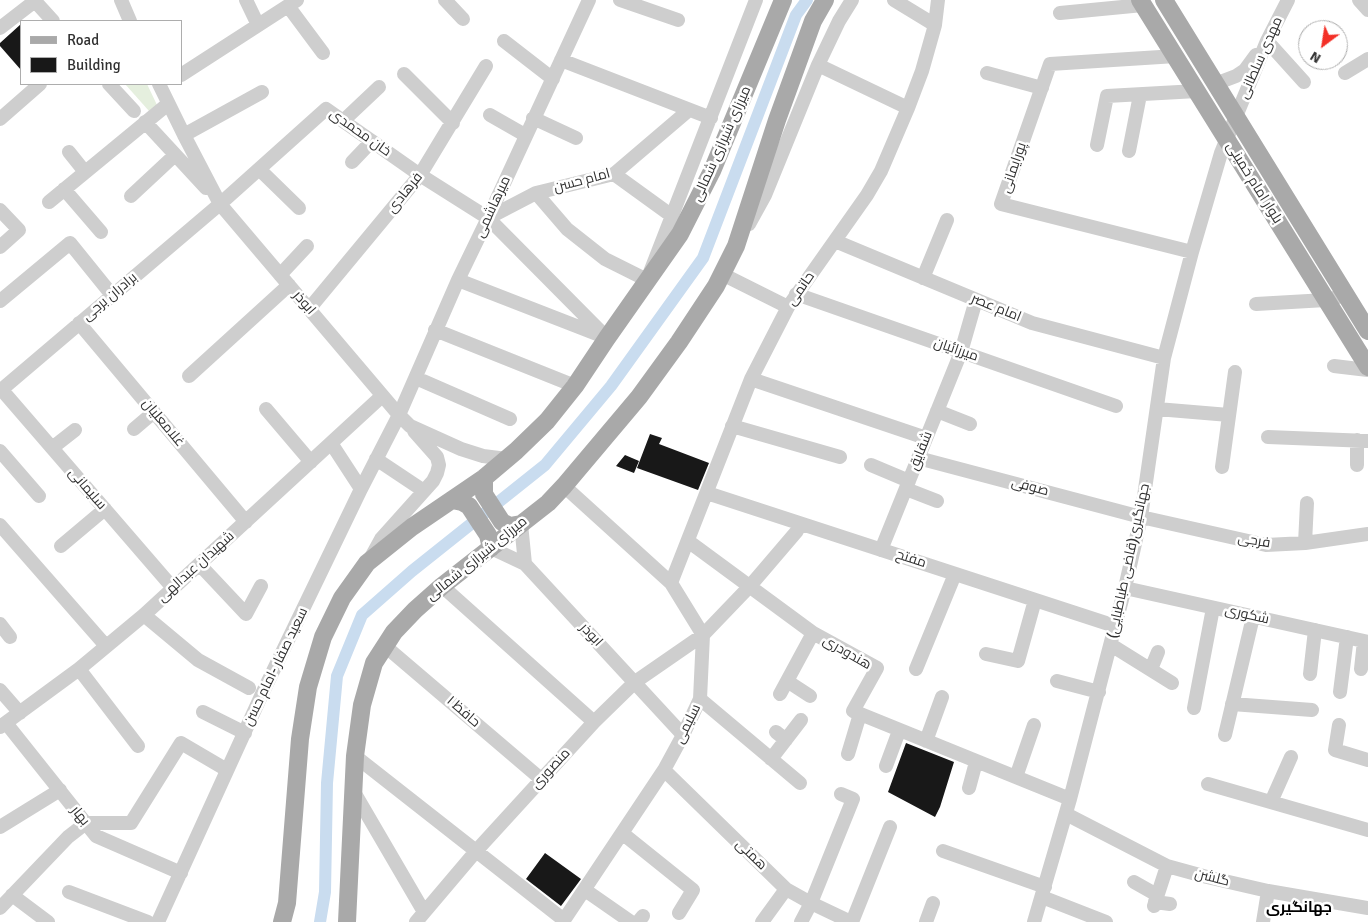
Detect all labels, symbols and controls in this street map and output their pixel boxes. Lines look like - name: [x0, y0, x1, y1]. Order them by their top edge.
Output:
- street label: مهدی سلطانی: [1235, 14, 1287, 102]
- legend: [20, 20, 182, 85]
- north arrow: [1298, 20, 1348, 70]
- text: Road: [67, 31, 99, 49]
- text: N: [1307, 48, 1324, 67]
- text: Building: [67, 56, 121, 74]
- street label: میرزای شیرازی شمالی: [689, 84, 755, 204]
- street label: خان محمدی: [326, 106, 394, 160]
- street label: بلوار امام خمینی: [1222, 139, 1286, 227]
- street label: پورایمانی: [997, 140, 1031, 196]
- street label: امام حسن: [552, 165, 612, 197]
- street label: فرهادی: [384, 169, 426, 217]
- street label: میرهاشمی: [471, 174, 515, 240]
- street label: برادران برجی: [79, 269, 141, 325]
- street label: حاتمی: [783, 269, 819, 309]
- street label: ابوذر: [289, 288, 319, 318]
- street label: امام عصر: [968, 290, 1024, 326]
- street label: میرزائیان: [931, 335, 981, 365]
- street label: غلامعلیان: [138, 396, 188, 450]
- street label: شقایق: [906, 429, 936, 473]
- street label: سلیمانی: [64, 465, 110, 513]
- street label: صوفی: [1010, 474, 1050, 500]
- street label: جهانگیری(قاضی طباطبایی): [1104, 482, 1154, 640]
- street label: میرزای شیرازی شمالی: [423, 513, 531, 605]
- street label: شهیدان عبدالهی: [154, 528, 238, 606]
- street label: فرجی: [1236, 530, 1272, 552]
- street label: مفتح: [894, 546, 928, 572]
- street label: شکوری: [1223, 602, 1271, 628]
- street label: سعید صفار -امام حسن: [240, 605, 312, 729]
- street label: ابوذر: [576, 620, 606, 650]
- street label: هندودری: [820, 632, 874, 674]
- street label: حافظ ۱: [443, 693, 483, 731]
- street label: سلیمی: [671, 702, 705, 746]
- street label: منصوری: [528, 745, 574, 793]
- street label: بهار: [67, 803, 93, 829]
- street label: همتی: [732, 836, 770, 874]
- street label: گلشن: [1193, 866, 1231, 890]
- district label: جهانگیری: [1266, 899, 1332, 917]

